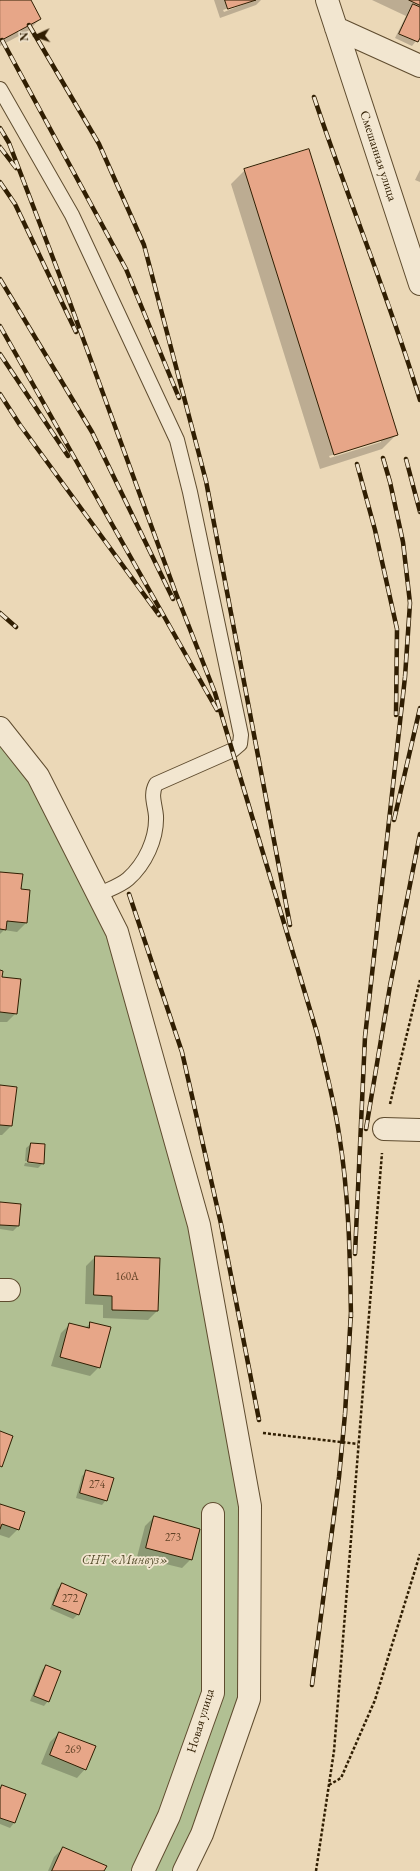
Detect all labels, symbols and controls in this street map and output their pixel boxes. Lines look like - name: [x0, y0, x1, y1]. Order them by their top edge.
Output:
- north arrow: [16, 16, 56, 56]
- text: N: [17, 32, 31, 41]
- street label: Смешанная улица: [356, 109, 400, 203]
- house number: 160А: [115, 1270, 139, 1284]
- house number: 274: [89, 1478, 105, 1492]
- house number: 273: [165, 1531, 181, 1545]
- park label: СНТ «Минвуз»: [82, 1552, 168, 1568]
- house number: 272: [62, 1592, 78, 1606]
- street label: Новая улица: [184, 1687, 218, 1755]
- house number: 269: [65, 1743, 81, 1757]

